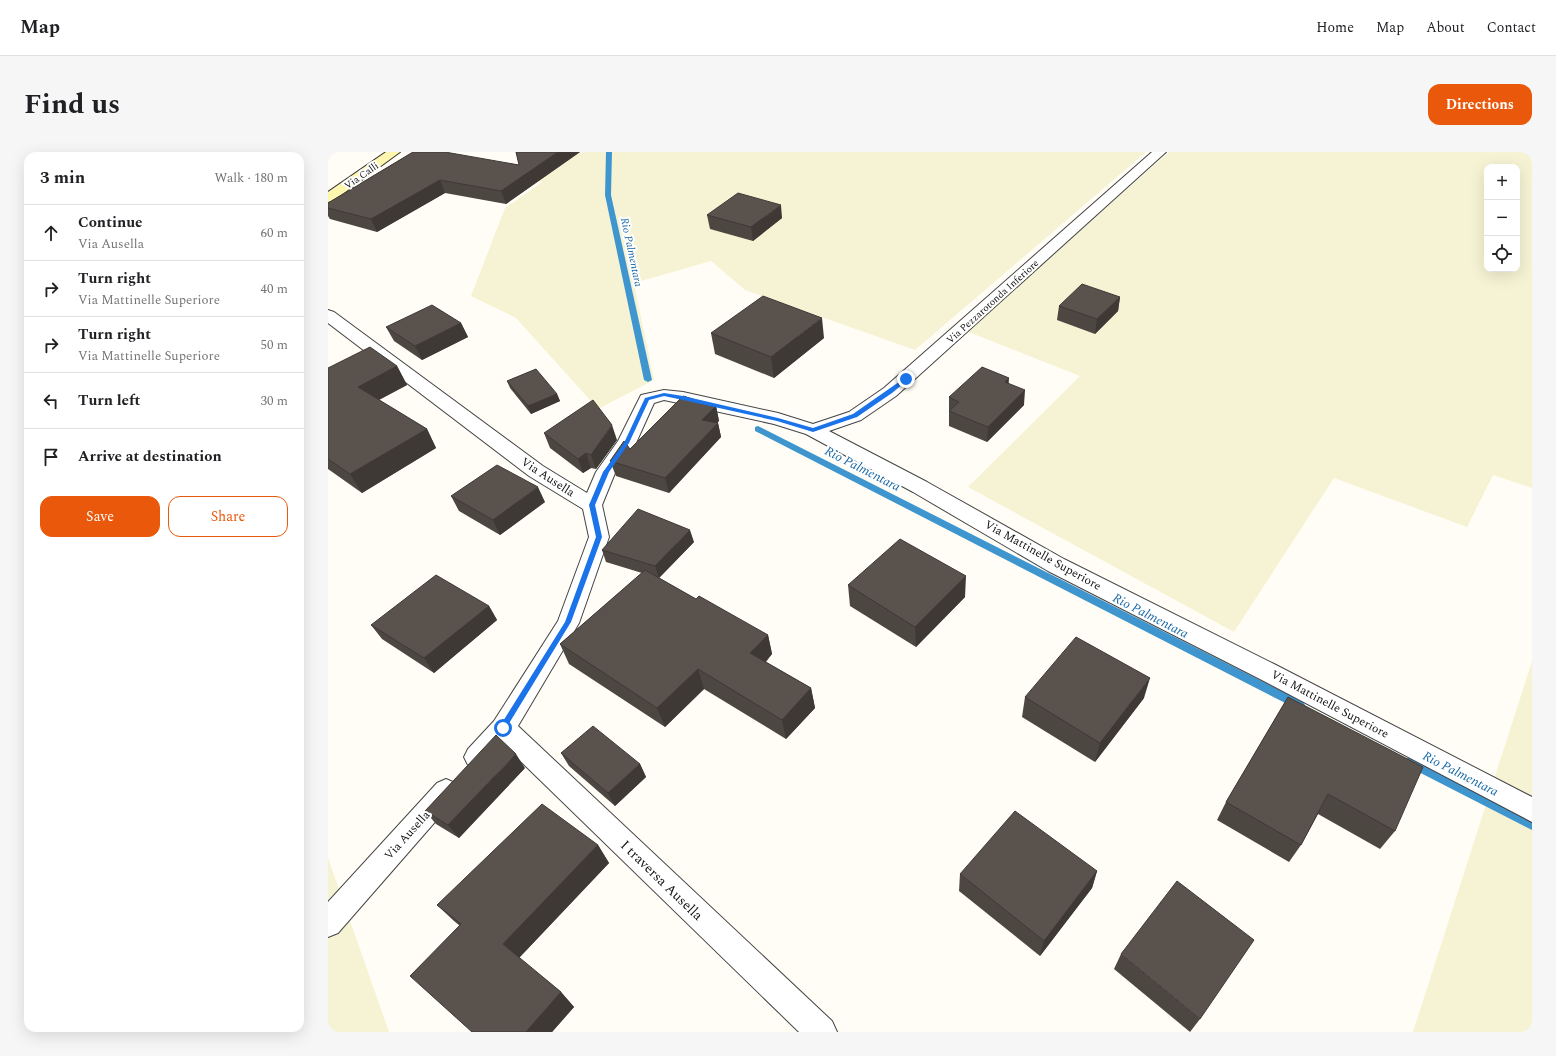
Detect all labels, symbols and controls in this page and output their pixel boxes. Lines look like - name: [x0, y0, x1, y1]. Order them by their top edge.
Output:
- text: Map: [20, 13, 60, 42]
- text: Home: [1316, 17, 1354, 38]
- text: Map: [1376, 17, 1404, 38]
- text: About: [1426, 17, 1465, 38]
- text: Contact: [1487, 17, 1536, 38]
- text: Find us: [24, 83, 120, 126]
- button: Directions: [1428, 84, 1532, 125]
- street label: Via Calli: [341, 158, 382, 194]
- map controls: [1484, 164, 1520, 272]
- button: +: [1484, 164, 1520, 200]
- text: 3 min: [40, 165, 85, 191]
- text: Walk · 180 m: [214, 168, 288, 188]
- button: −: [1484, 200, 1520, 236]
- text: Continue: [78, 211, 143, 234]
- water label: Rio Palmentara: [616, 216, 647, 289]
- icon: ahead: [40, 222, 62, 244]
- text: 60 m: [261, 223, 288, 243]
- text: Via Ausella: [78, 234, 144, 254]
- button: locate: [1484, 236, 1520, 272]
- street label: Via Pezzarotonda Inferiore: [943, 256, 1043, 348]
- text: Turn right: [78, 267, 151, 290]
- icon: right: [40, 278, 62, 300]
- text: 40 m: [261, 279, 288, 299]
- text: Via Mattinelle Superiore: [78, 290, 220, 310]
- text: Turn right: [78, 323, 151, 346]
- icon: right: [40, 334, 62, 356]
- text: 50 m: [261, 335, 288, 355]
- text: Via Mattinelle Superiore: [78, 346, 220, 366]
- route end: [897, 370, 915, 388]
- text: Turn left: [78, 389, 140, 412]
- icon: left: [40, 390, 62, 412]
- text: 30 m: [261, 391, 288, 411]
- water label: Rio Palmentara: [821, 441, 904, 497]
- text: Arrive at destination: [78, 445, 222, 468]
- icon: arrive: [40, 446, 62, 468]
- street label: Via Ausella: [517, 453, 579, 502]
- button: Save: [40, 496, 160, 537]
- button: Share: [168, 496, 288, 537]
- street label: Via Mattinelle Superiore: [981, 515, 1105, 596]
- water label: Rio Palmentara: [1109, 588, 1192, 644]
- street label: Via Mattinelle Superiore: [1267, 665, 1392, 744]
- route start: [494, 719, 512, 737]
- water label: Rio Palmentara: [1419, 746, 1502, 802]
- street label: Via Ausella: [380, 806, 435, 864]
- street label: I traversa Ausella: [616, 835, 708, 926]

